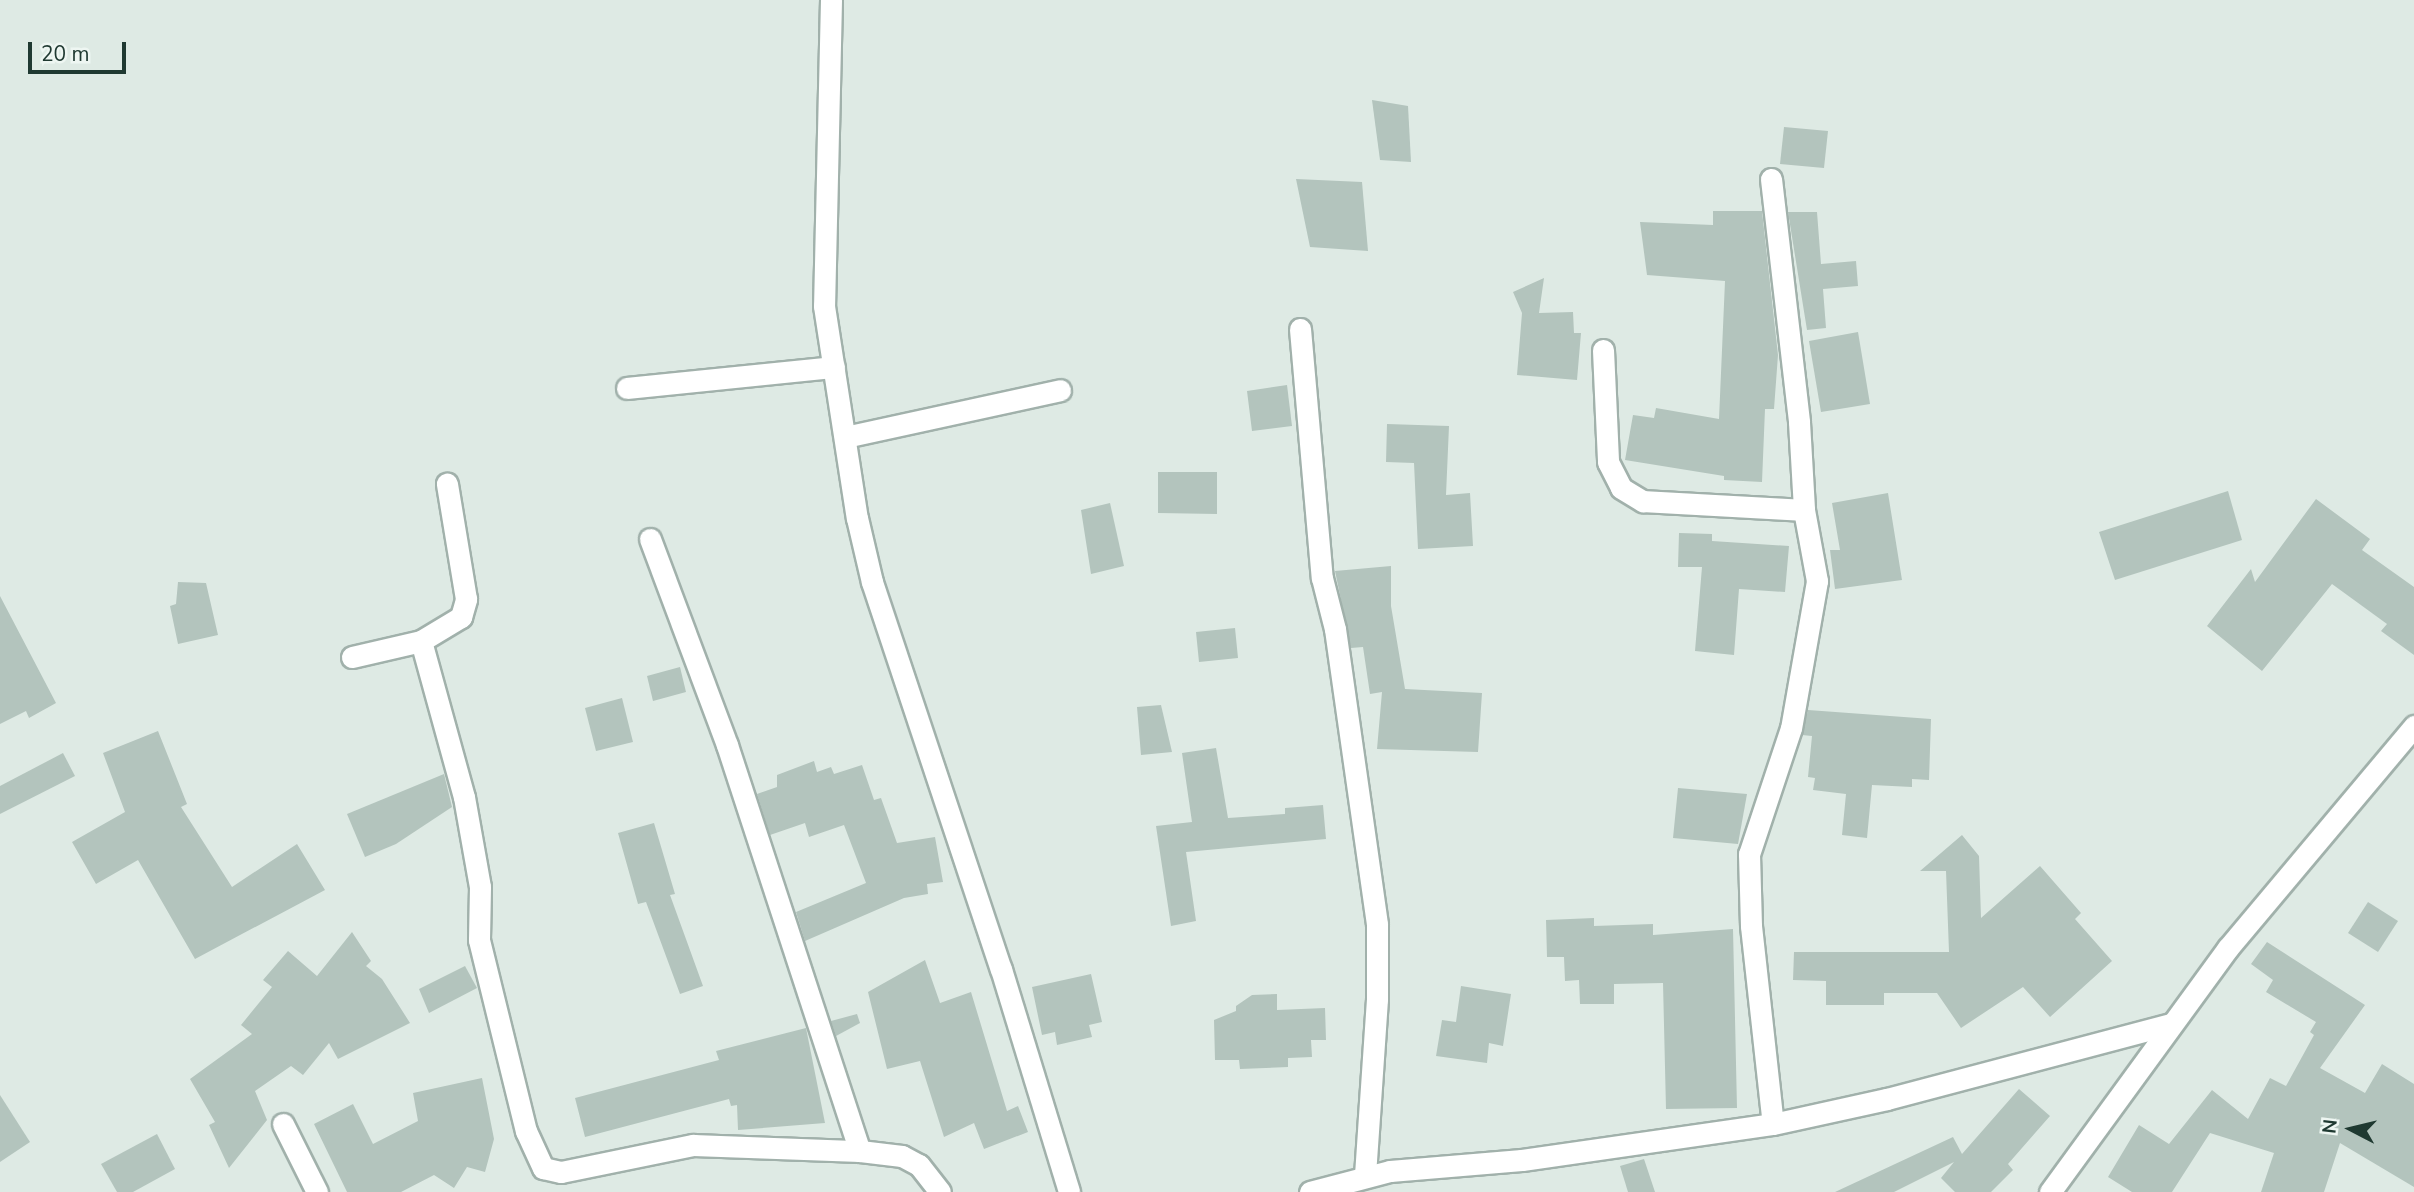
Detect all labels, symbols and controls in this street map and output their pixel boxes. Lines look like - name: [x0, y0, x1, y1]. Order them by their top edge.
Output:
- scale bar: [32, 28, 130, 72]
- text: 20 m: [41, 40, 90, 68]
- north arrow: [2316, 1094, 2386, 1164]
- text: N: [2316, 1118, 2344, 1135]

